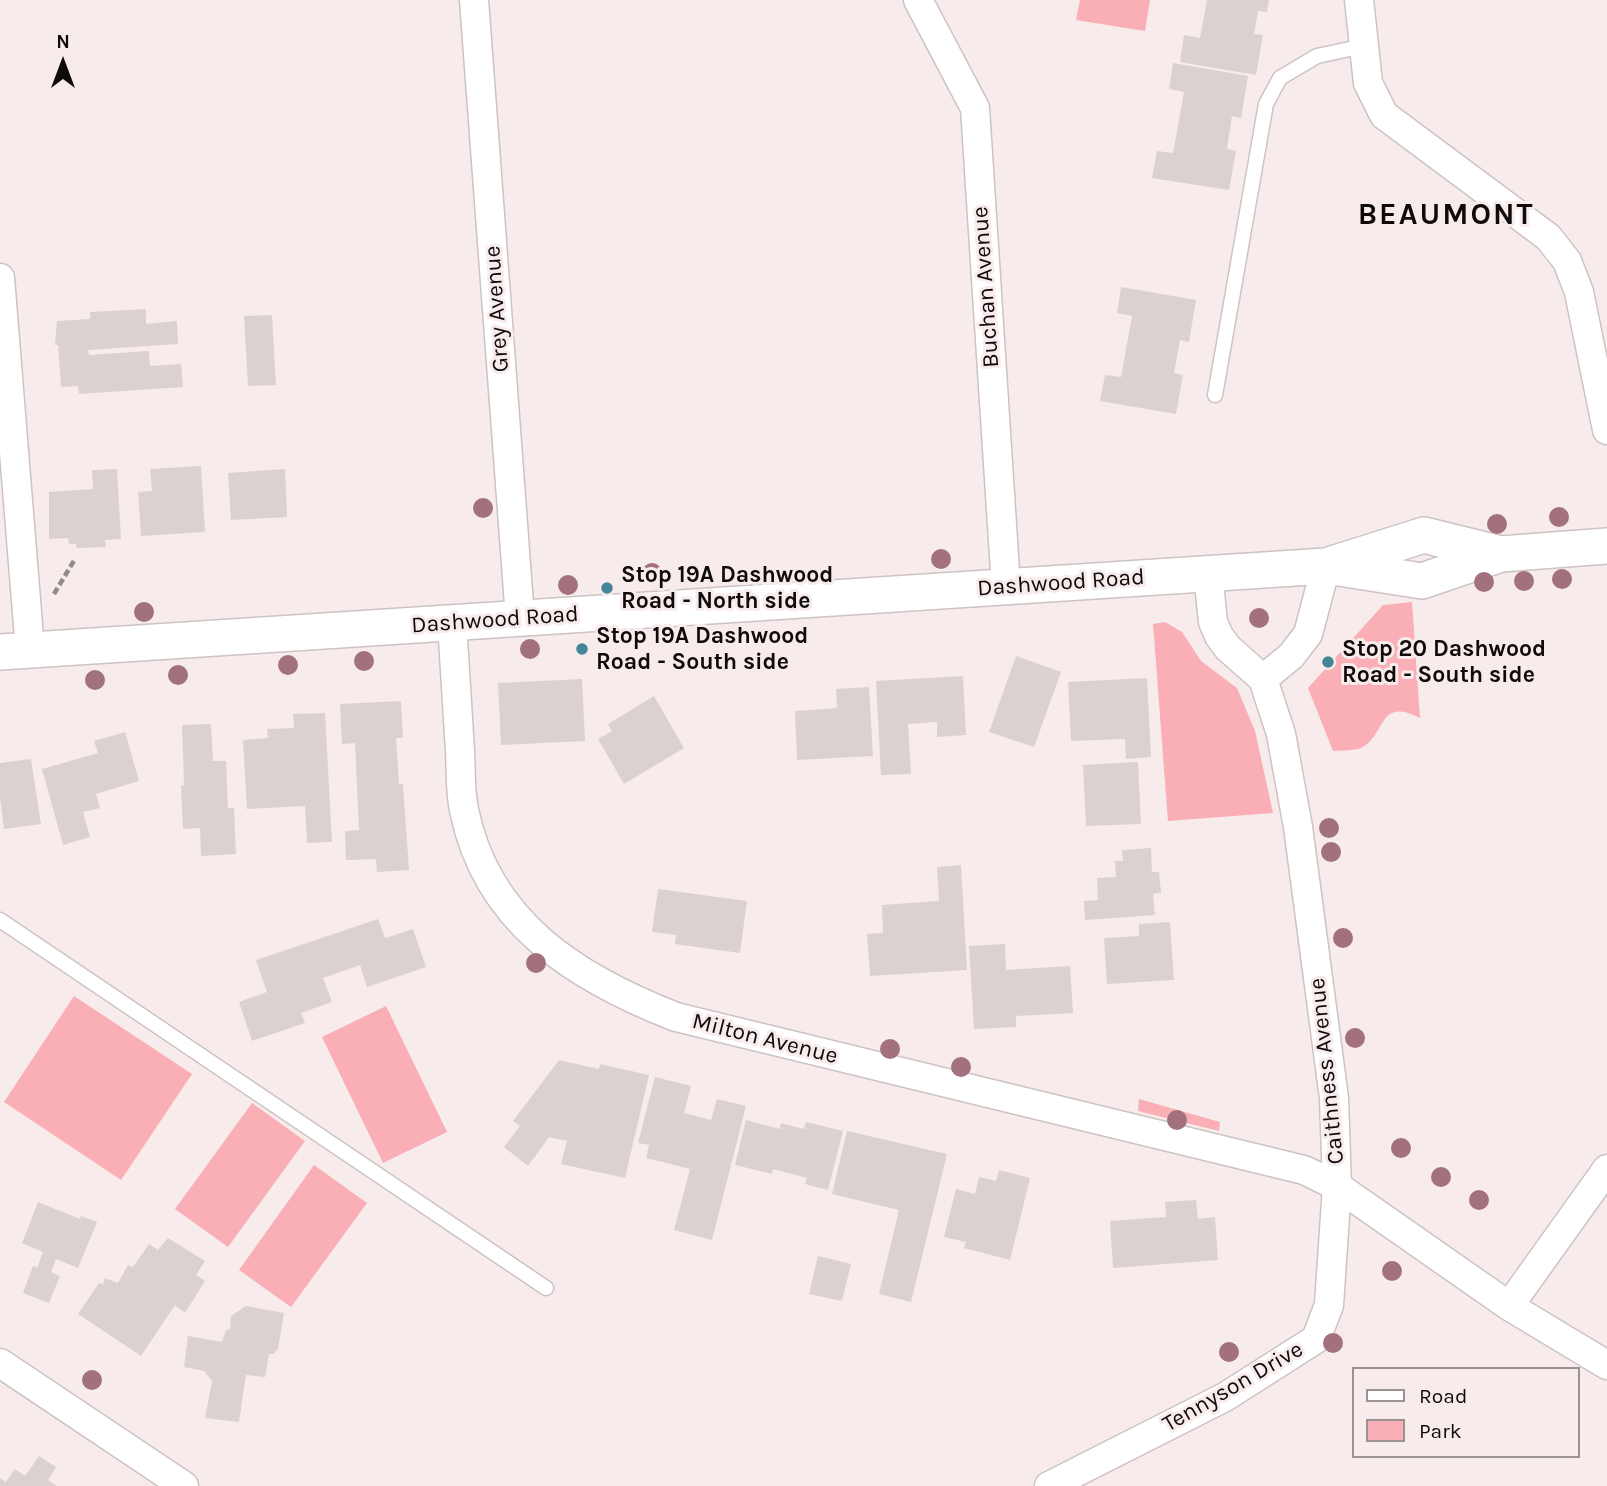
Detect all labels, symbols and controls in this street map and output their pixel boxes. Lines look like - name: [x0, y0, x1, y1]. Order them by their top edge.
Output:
- north arrow: [28, 28, 98, 98]
- text: N: [56, 31, 70, 53]
- district label: BEAUMONT: [1359, 197, 1533, 233]
- street label: Buchan Avenue: [967, 205, 1005, 369]
- street label: Grey Avenue: [479, 245, 515, 373]
- place label: Stop 19A Dashwood Road - North side: [621, 561, 833, 615]
- street label: Dashwood Road: [976, 563, 1146, 603]
- marker: Stop 19A Dashwood Road - North side: [599, 580, 615, 596]
- street label: Dashwood Road: [410, 600, 580, 640]
- place label: Stop 19A Dashwood Road - South side: [596, 622, 808, 676]
- place label: Stop 20 Dashwood Road - South side: [1342, 635, 1546, 689]
- marker: Stop 19A Dashwood Road - South side: [574, 641, 590, 657]
- marker: Stop 20 Dashwood Road - South side: [1320, 654, 1336, 670]
- street label: Caithness Avenue: [1303, 976, 1351, 1166]
- street label: Milton Avenue: [689, 1008, 841, 1070]
- street label: Tennyson Drive: [1158, 1336, 1308, 1438]
- legend: [1352, 1367, 1579, 1458]
- text: Road: [1419, 1384, 1467, 1408]
- text: Park: [1419, 1419, 1462, 1443]

